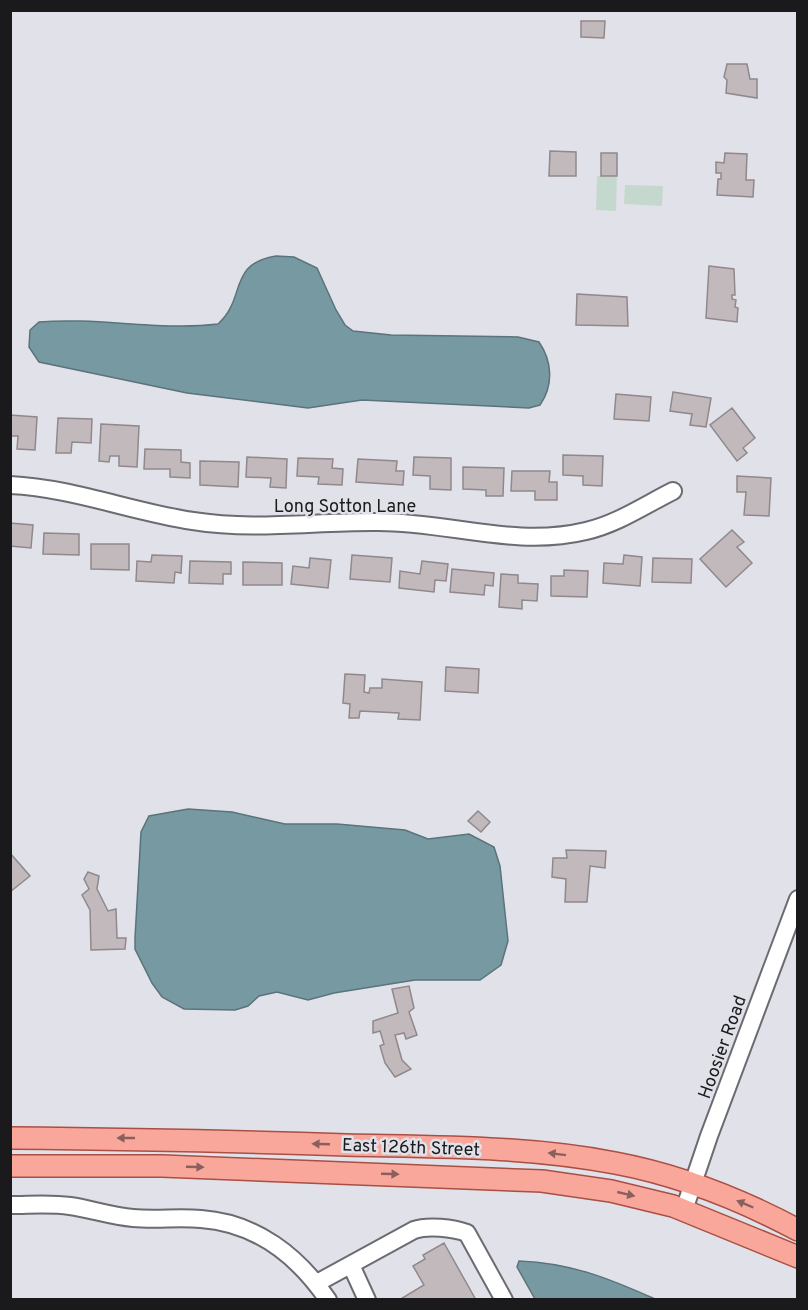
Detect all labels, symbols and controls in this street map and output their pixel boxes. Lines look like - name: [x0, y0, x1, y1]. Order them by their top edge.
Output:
- street label: Long Sotton Lane: [274, 496, 416, 519]
- street label: Hoosier Road: [694, 993, 753, 1102]
- one-way arrow: [116, 1134, 135, 1143]
- street label: East 126th Street: [341, 1135, 480, 1162]
- one-way arrow: [311, 1139, 330, 1148]
- one-way arrow: [548, 1150, 567, 1159]
- one-way arrow: [185, 1163, 204, 1172]
- one-way arrow: [380, 1169, 399, 1178]
- one-way arrow: [616, 1190, 635, 1200]
- one-way arrow: [736, 1199, 754, 1208]

